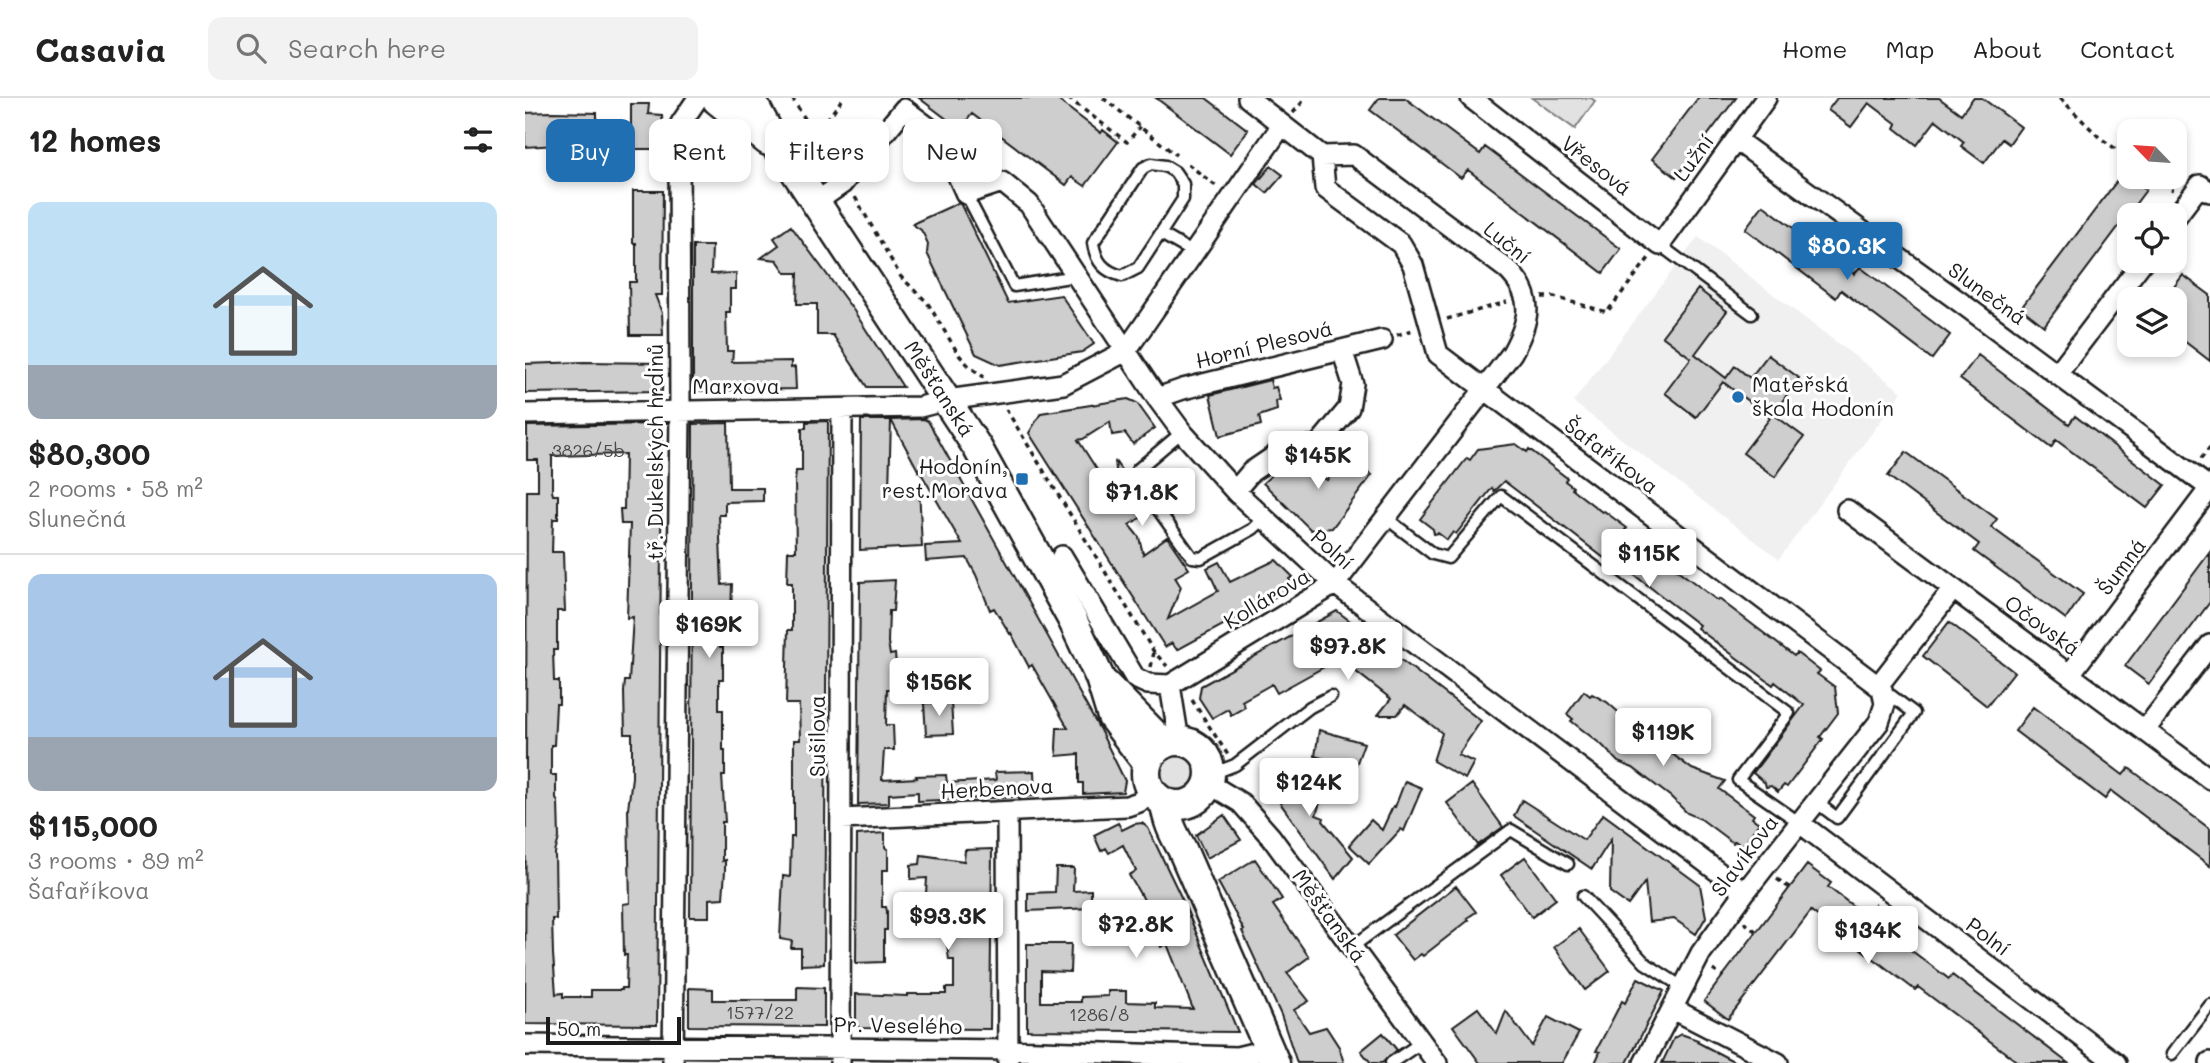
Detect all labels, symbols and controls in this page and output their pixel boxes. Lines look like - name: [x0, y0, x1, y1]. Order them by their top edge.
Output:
- search box: [208, 17, 698, 80]
- text: Casavia: [35, 27, 166, 70]
- icon: search: [232, 29, 270, 67]
- text: Search here: [288, 31, 446, 65]
- text: Home: [1782, 33, 1847, 64]
- text: Map: [1885, 33, 1934, 64]
- text: About: [1972, 33, 2042, 64]
- text: Contact: [2080, 33, 2175, 64]
- chip: Buy: [546, 119, 635, 182]
- chip: Rent: [649, 119, 751, 182]
- chip: Filters: [765, 119, 889, 182]
- chip: New: [903, 119, 1002, 182]
- north arrow: [2117, 119, 2187, 189]
- map controls: [2117, 119, 2187, 357]
- text: 12 homes: [28, 120, 161, 160]
- icon: filters: [459, 121, 497, 159]
- street label: Lužní: [1666, 128, 1719, 186]
- street label: Vřesová: [1556, 129, 1638, 201]
- button: locate: [2117, 203, 2187, 273]
- street label: Luční: [1479, 215, 1537, 269]
- pin: $80.3K: [1790, 222, 1904, 282]
- text: $80.3K: [1807, 230, 1887, 260]
- icon: home: [200, 248, 326, 374]
- street label: Slunečná: [1943, 255, 2032, 330]
- button: layers: [2117, 287, 2187, 357]
- street label: Horní Plesová: [1192, 314, 1335, 374]
- street label: Měšťanská: [899, 335, 981, 441]
- street label: tř. Dukelských hrdinů: [641, 344, 668, 560]
- place label: Mateřská škola Hodonín: [1752, 370, 1894, 421]
- street label: Marxova: [692, 372, 780, 399]
- marker: Mateřská škola Hodonín: [1730, 389, 1746, 405]
- street label: Šafaříkova: [1559, 411, 1664, 499]
- pin: $145K: [1269, 432, 1367, 491]
- text: $80,300: [28, 433, 150, 473]
- house number: 3826/5b: [551, 438, 625, 462]
- text: $145K: [1284, 439, 1352, 469]
- place label: Hodonín, rest.Morava: [882, 452, 1008, 503]
- pin: $71.8K: [1085, 468, 1199, 528]
- marker: Hodonín, rest.Morava: [1014, 471, 1030, 487]
- text: 2 rooms · 58 m²: [28, 473, 203, 503]
- text: $71.8K: [1105, 476, 1179, 506]
- text: Slunečná: [28, 503, 127, 533]
- street label: Polní: [1306, 523, 1360, 575]
- pin: $115K: [1600, 530, 1698, 589]
- street label: Šumná: [2091, 532, 2151, 600]
- text: $115K: [1617, 537, 1681, 567]
- street label: Kollárova: [1218, 561, 1314, 634]
- street label: Očovská: [2000, 588, 2086, 661]
- pin: $169K: [660, 601, 758, 660]
- text: $169K: [675, 608, 743, 638]
- icon: home: [200, 620, 326, 746]
- pin: $97.8K: [1291, 622, 1405, 682]
- text: $97.8K: [1309, 630, 1387, 660]
- pin: $156K: [890, 658, 988, 718]
- text: $156K: [906, 666, 972, 696]
- street label: Sušilova: [803, 695, 830, 777]
- pin: $119K: [1614, 708, 1712, 768]
- text: $119K: [1631, 716, 1695, 746]
- pin: $124K: [1260, 758, 1358, 818]
- text: $124K: [1276, 766, 1342, 796]
- street label: Herbenova: [940, 771, 1054, 804]
- text: $115,000: [28, 805, 158, 845]
- street label: Slavíkova: [1704, 809, 1783, 901]
- text: 3 rooms · 89 m²: [28, 845, 204, 875]
- street label: Měšťanská: [1287, 863, 1373, 967]
- text: Šafaříkova: [28, 875, 150, 905]
- pin: $93.3K: [891, 892, 1005, 952]
- text: $93.3K: [909, 900, 987, 930]
- pin: $72.8K: [1079, 900, 1193, 960]
- pin: $134K: [1819, 906, 1917, 966]
- text: $72.8K: [1098, 908, 1174, 938]
- street label: Polní: [1961, 910, 2017, 961]
- text: $134K: [1834, 914, 1902, 944]
- house number: 1577/22: [726, 1000, 794, 1024]
- house number: 1286/8: [1069, 1002, 1129, 1026]
- street label: Pr. Veselého: [834, 1010, 963, 1039]
- scale bar: [546, 1014, 681, 1046]
- text: 50 m: [557, 1016, 601, 1041]

